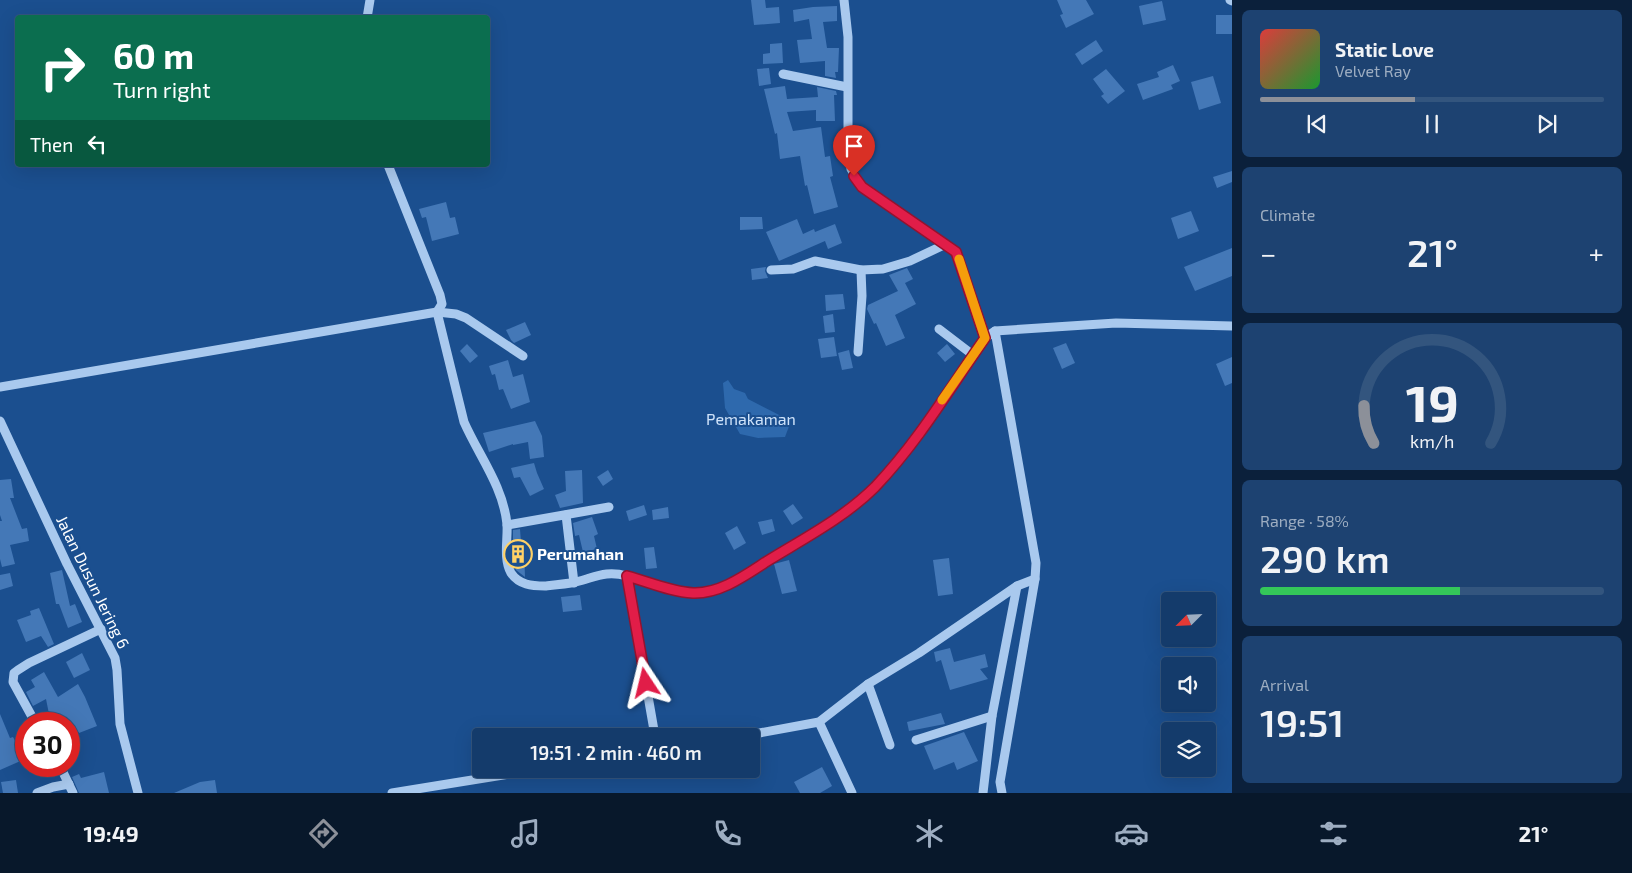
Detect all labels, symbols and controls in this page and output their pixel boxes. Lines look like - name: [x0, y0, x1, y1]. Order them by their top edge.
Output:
- text: 60 m: [113, 34, 194, 76]
- icon: right: [30, 35, 95, 100]
- text: Static Love: [1335, 38, 1434, 61]
- text: Velvet Ray: [1335, 61, 1411, 80]
- text: Turn right: [113, 76, 211, 102]
- icon: previous: [1303, 110, 1331, 138]
- icon: pause: [1418, 110, 1446, 138]
- icon: next: [1533, 110, 1561, 138]
- pin: [833, 125, 875, 176]
- icon: left: [83, 130, 111, 158]
- icon: arrive: [840, 132, 868, 160]
- text: Then: [30, 133, 73, 156]
- text: Climate: [1260, 205, 1315, 224]
- text: 21°: [1407, 229, 1458, 275]
- text: −: [1260, 236, 1276, 270]
- text: +: [1589, 236, 1604, 270]
- text: 19: [1405, 370, 1459, 432]
- park label: Pemakaman: [706, 409, 796, 428]
- text: km/h: [1410, 430, 1454, 452]
- text: Range · 58%: [1260, 511, 1349, 530]
- street label: Jalan Dusun Jering 6: [53, 512, 134, 651]
- text: 290 km: [1260, 535, 1390, 581]
- building icon: Perumahan: [503, 539, 533, 569]
- place label: Perumahan: [537, 544, 624, 563]
- north arrow: [1161, 592, 1216, 648]
- map controls: [1161, 592, 1216, 777]
- position arrow: [619, 656, 671, 708]
- button: sound: [1161, 657, 1216, 712]
- text: Arrival: [1260, 675, 1309, 694]
- text: 19:51: [1260, 699, 1344, 745]
- speed limit sign: 30: [15, 712, 80, 777]
- button: layers: [1161, 722, 1216, 777]
- text: 19:51 · 2 min · 460 m: [530, 741, 702, 764]
- icon: directions: [306, 816, 341, 851]
- icon: music: [508, 816, 543, 851]
- icon: phone: [710, 816, 745, 851]
- icon: climate: [912, 816, 947, 851]
- icon: car: [1114, 816, 1149, 851]
- icon: filters: [1316, 816, 1351, 851]
- text: 19:49: [84, 820, 139, 846]
- text: 21°: [1519, 820, 1548, 846]

